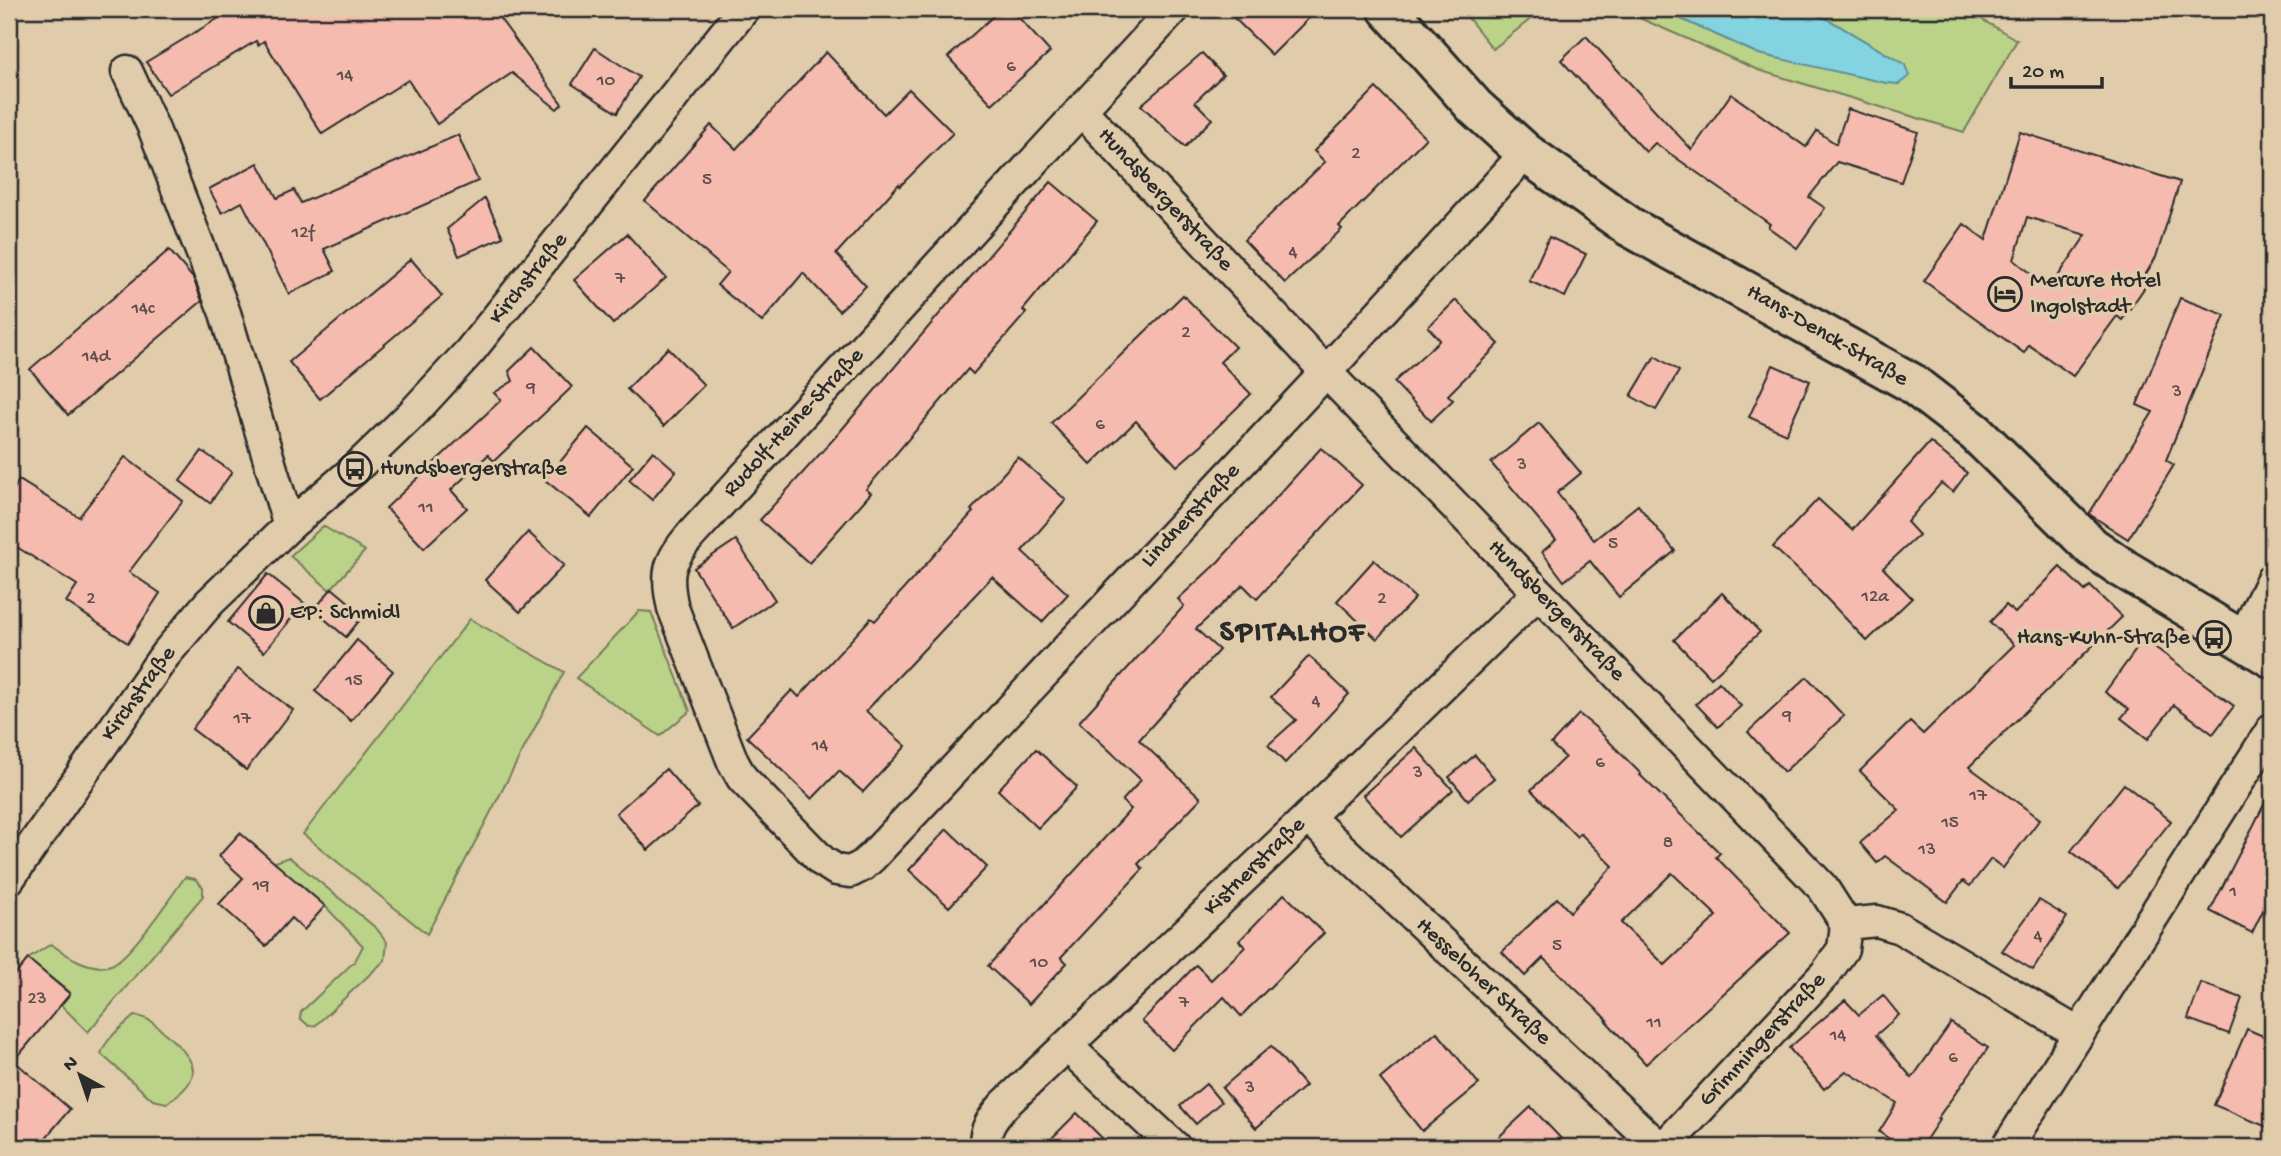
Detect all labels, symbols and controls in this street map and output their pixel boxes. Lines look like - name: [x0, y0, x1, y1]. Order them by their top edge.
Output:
- scale bar: [2011, 46, 2102, 90]
- house number: 6: [1006, 56, 1016, 79]
- text: 20 m: [2022, 61, 2064, 86]
- house number: 14: [336, 65, 353, 88]
- house number: 10: [596, 70, 615, 93]
- street label: Hundsbergerstraße: [1091, 123, 1239, 278]
- house number: 2: [1351, 143, 1361, 166]
- house number: 5: [702, 169, 712, 192]
- house number: 12f: [291, 222, 317, 245]
- street label: Kirchstraße: [484, 227, 575, 330]
- house number: 4: [1289, 242, 1298, 265]
- house number: 7: [614, 268, 626, 291]
- place label: Mercure Hotel Ingolstadt: [2030, 268, 2161, 321]
- hotel icon: Mercure Hotel Ingolstadt: [1986, 275, 2024, 313]
- street label: Hans-Denck-Straße: [1741, 279, 1914, 394]
- house number: 14c: [130, 298, 155, 321]
- house number: 2: [1181, 322, 1191, 345]
- street label: Rudolf-Heine-Straße: [718, 342, 871, 503]
- house number: 14d: [81, 346, 112, 369]
- house number: 9: [525, 377, 536, 400]
- house number: 3: [2171, 381, 2182, 404]
- house number: 6: [1095, 414, 1105, 437]
- bus stop icon: Hundsbergerstraße: [336, 450, 374, 488]
- house number: 3: [1516, 454, 1527, 477]
- place label: Hundsbergerstraße: [380, 456, 568, 483]
- street label: Lindnerstraße: [1136, 457, 1247, 574]
- house number: 11: [417, 497, 434, 520]
- house number: 5: [1608, 533, 1618, 556]
- street label: Hundsbergerstraße: [1481, 534, 1631, 688]
- house number: 12a: [1860, 586, 1890, 609]
- house number: 2: [86, 588, 96, 611]
- house number: 2: [1377, 588, 1387, 611]
- shop icon: EP: Schmidl: [247, 594, 285, 632]
- place label: EP: Schmidl: [290, 600, 400, 627]
- district label: SPITALHOF: [1220, 617, 1367, 652]
- bus stop icon: Hans-Kuhn-Straße: [2195, 619, 2233, 657]
- place label: Hans-Kuhn-Straße: [2017, 625, 2191, 652]
- street label: Kirchstraße: [96, 640, 183, 747]
- house number: 15: [344, 670, 363, 693]
- house number: 4: [1312, 691, 1321, 714]
- house number: 9: [1781, 705, 1792, 728]
- house number: 17: [232, 708, 252, 731]
- house number: 14: [811, 735, 828, 758]
- house number: 6: [1595, 752, 1605, 775]
- house number: 3: [1412, 762, 1423, 785]
- house number: 17: [1968, 785, 1988, 808]
- street label: Kistnerstraße: [1198, 811, 1312, 922]
- house number: 15: [1940, 812, 1959, 835]
- house number: 8: [1663, 832, 1673, 855]
- house number: 13: [1917, 839, 1936, 862]
- house number: 19: [251, 875, 270, 898]
- house number: 1: [2228, 881, 2237, 904]
- street label: Hesseloher Straße: [1410, 912, 1557, 1052]
- house number: 4: [2034, 926, 2043, 949]
- house number: 5: [1552, 935, 1562, 958]
- house number: 10: [1029, 952, 1048, 975]
- street label: Grimmingerstraße: [1694, 966, 1833, 1113]
- house number: 23: [27, 988, 47, 1011]
- house number: 7: [1178, 992, 1190, 1015]
- house number: 11: [1645, 1012, 1662, 1035]
- house number: 14: [1829, 1025, 1846, 1048]
- north arrow: [46, 1040, 116, 1110]
- house number: 6: [1948, 1047, 1958, 1070]
- text: N: [59, 1052, 83, 1077]
- house number: 3: [1244, 1077, 1255, 1100]

